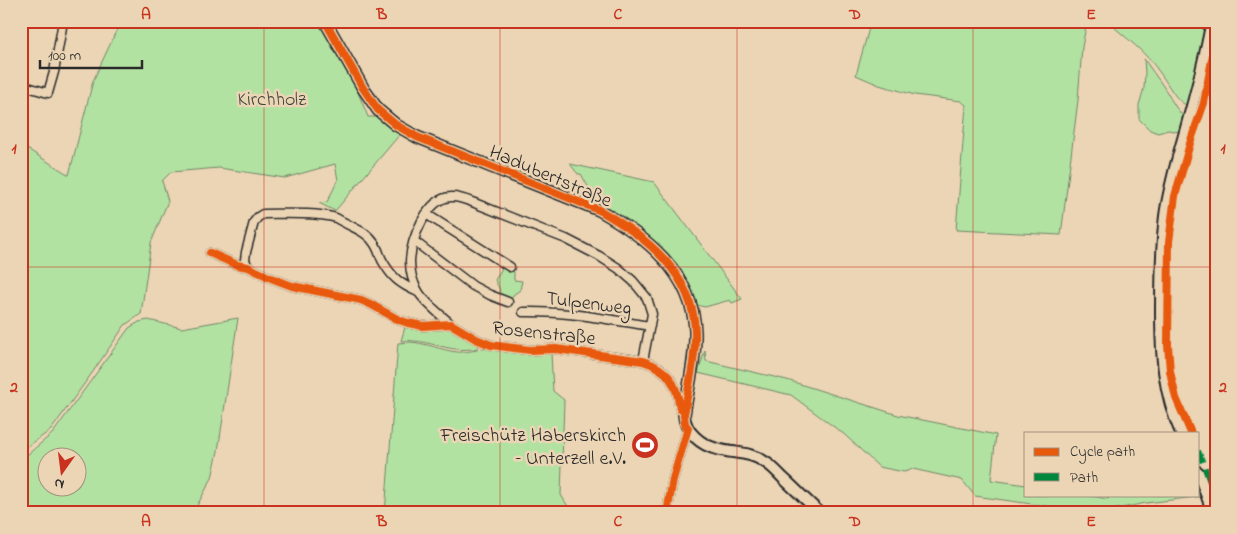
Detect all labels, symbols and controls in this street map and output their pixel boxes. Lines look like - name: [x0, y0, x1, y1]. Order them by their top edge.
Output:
- text: A: [141, 3, 151, 27]
- text: B: [376, 3, 388, 27]
- text: C: [614, 3, 623, 27]
- text: D: [848, 3, 861, 27]
- text: E: [1086, 3, 1096, 27]
- scale bar: [40, 38, 142, 70]
- text: 100 m: [48, 45, 81, 67]
- park label: Kirchholz: [238, 86, 307, 115]
- text: 1: [11, 137, 17, 161]
- text: 1: [1220, 137, 1226, 161]
- street label: Hadubertstraße: [484, 138, 616, 216]
- street label: Tulpenweg: [544, 285, 633, 325]
- street label: Rosenstraße: [491, 315, 597, 354]
- text: 2: [9, 376, 18, 400]
- text: 2: [1218, 376, 1227, 400]
- place label: Freischütz Haberskirch – Unterzell e.V.: [440, 422, 626, 474]
- sports icon: Freischütz Haberskirch – Unterzell e.V.: [630, 430, 660, 460]
- legend: [1024, 432, 1200, 496]
- text: Cycle path: [1070, 441, 1135, 464]
- north arrow: [38, 446, 88, 496]
- text: Path: [1070, 467, 1098, 489]
- text: N: [52, 472, 66, 494]
- text: A: [141, 510, 151, 534]
- text: B: [376, 510, 388, 534]
- text: C: [614, 510, 623, 534]
- text: D: [848, 510, 861, 534]
- text: E: [1086, 510, 1096, 534]

